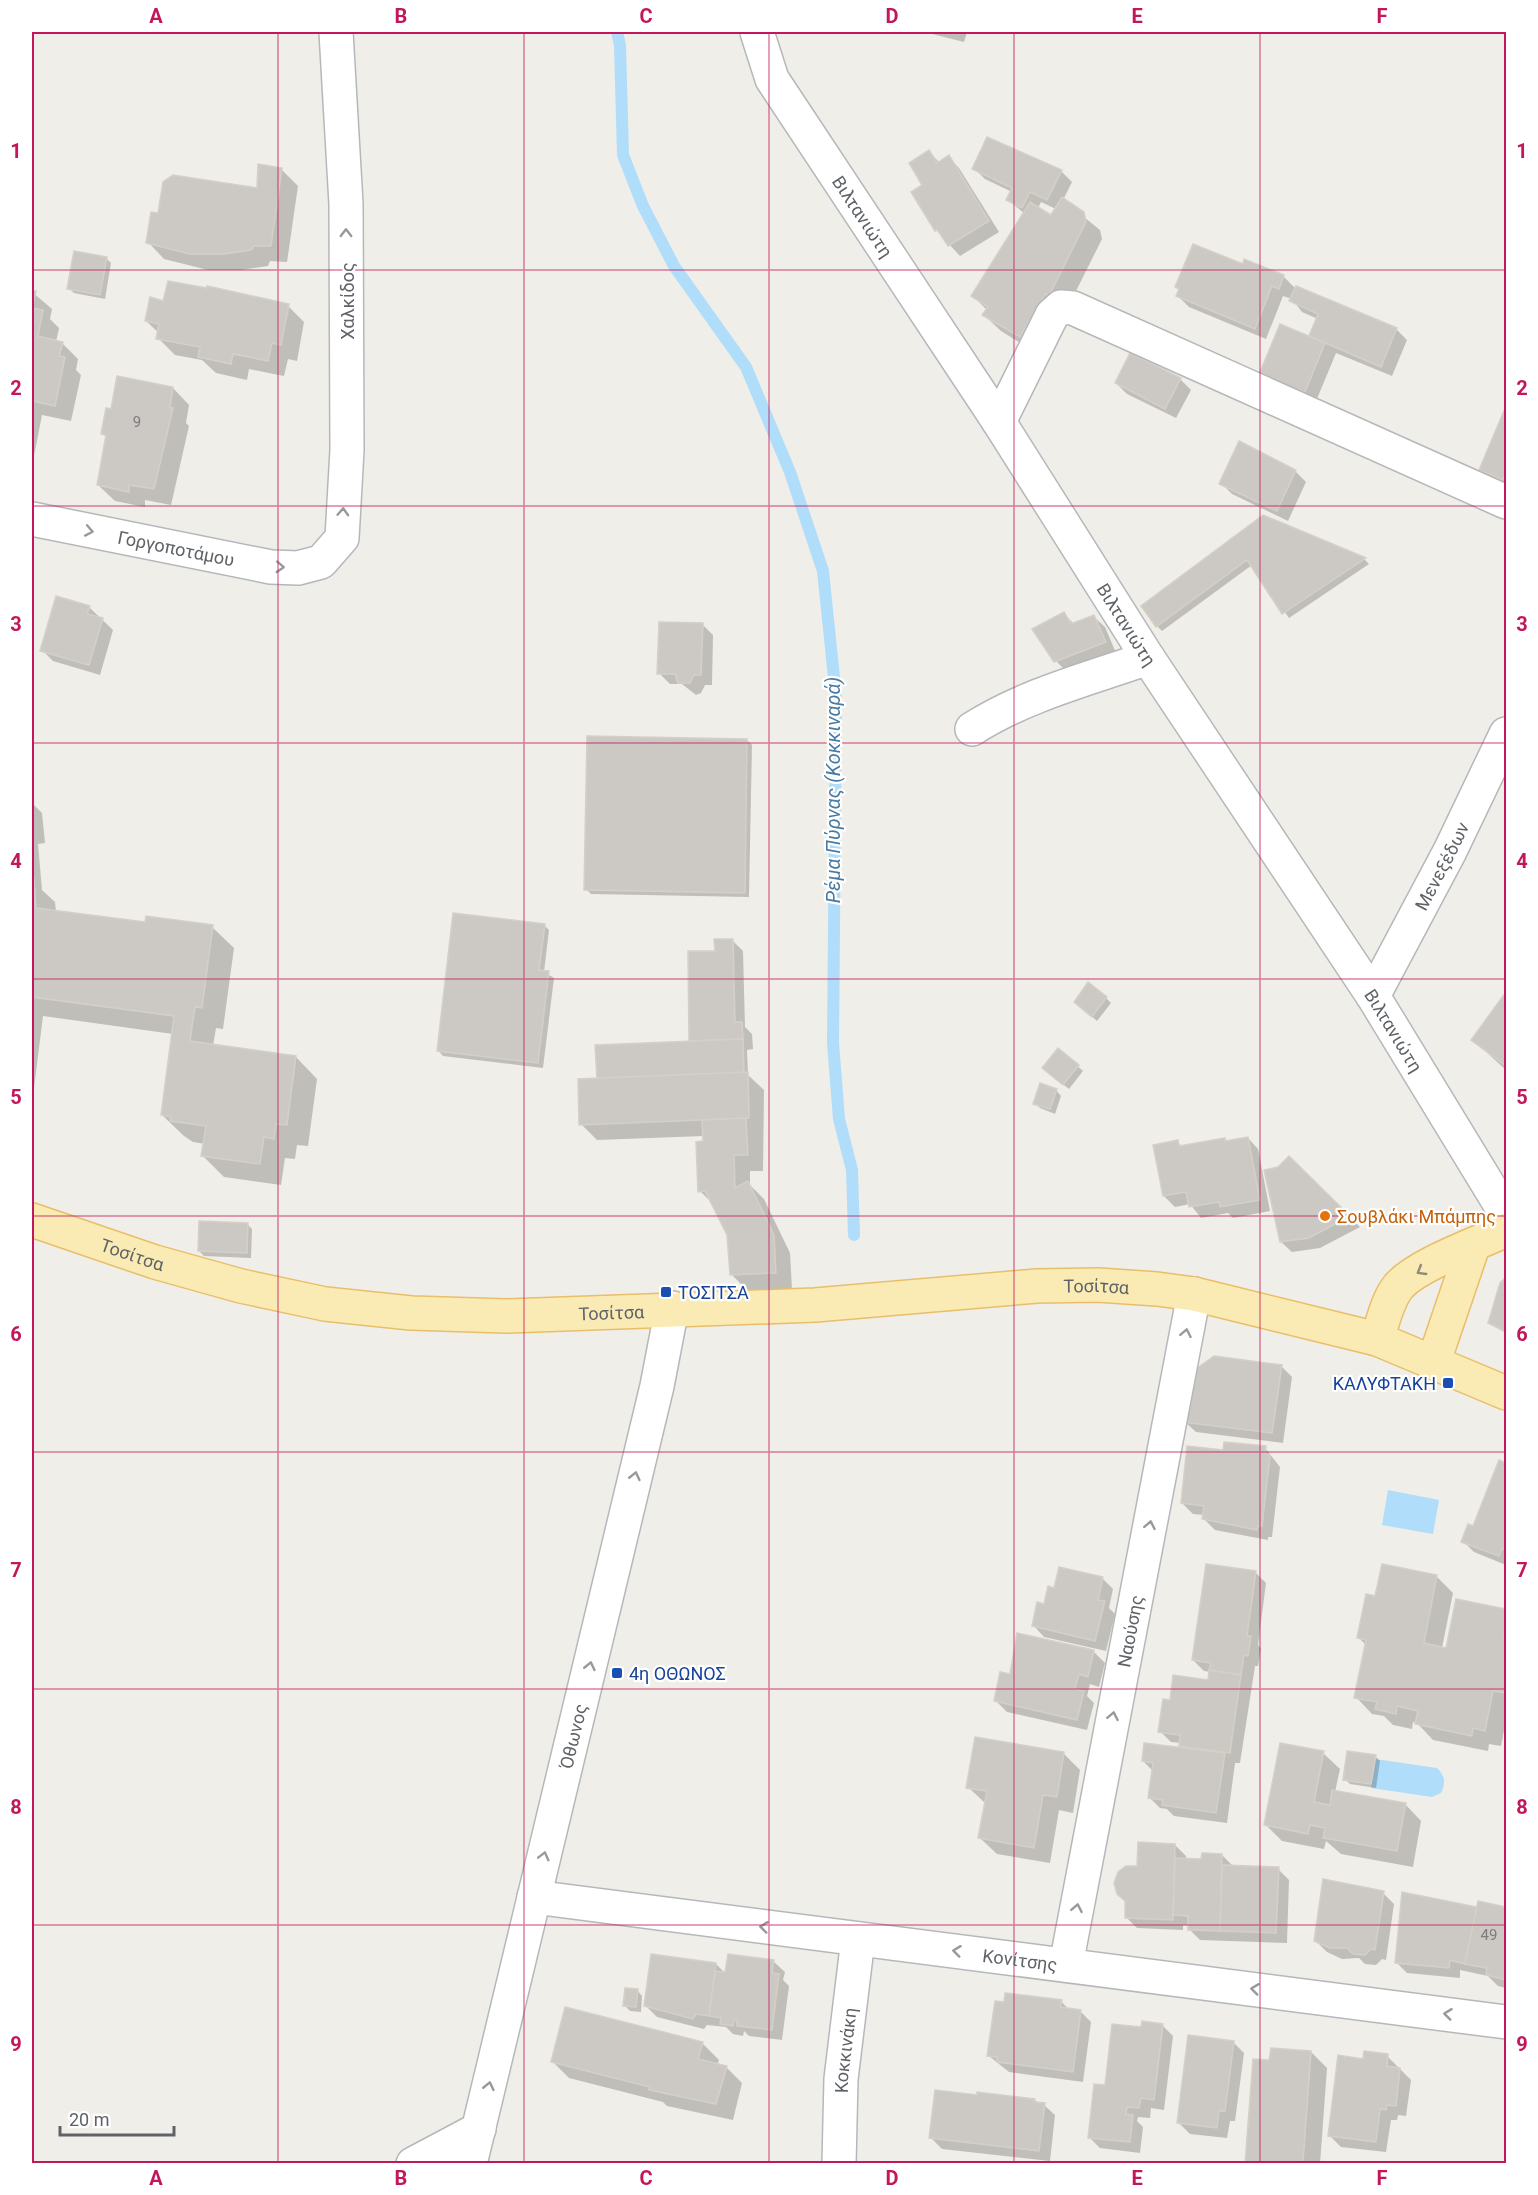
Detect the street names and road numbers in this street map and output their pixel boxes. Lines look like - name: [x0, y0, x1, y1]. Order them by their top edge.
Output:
- street label: Βιλτανιώτη: [828, 172, 897, 261]
- street label: Χαλκίδος: [337, 262, 358, 340]
- street label: Γοργοποτάμου: [116, 526, 236, 570]
- street label: Βιλτανιώτη: [1093, 579, 1161, 670]
- street label: Μενεξέδων: [1410, 818, 1473, 914]
- street label: Βιλτανιώτη: [1361, 985, 1427, 1076]
- street label: Τοσίτσα: [98, 1234, 167, 1275]
- street label: Τοσίτσα: [1063, 1274, 1131, 1298]
- street label: Τοσίτσα: [578, 1301, 645, 1324]
- street label: Ναούσης: [1113, 1593, 1147, 1669]
- street label: Όθωνος: [555, 1702, 591, 1772]
- street label: Κονίτσης: [981, 1944, 1059, 1975]
- street label: Κοκκινάκη: [830, 2006, 860, 2093]

